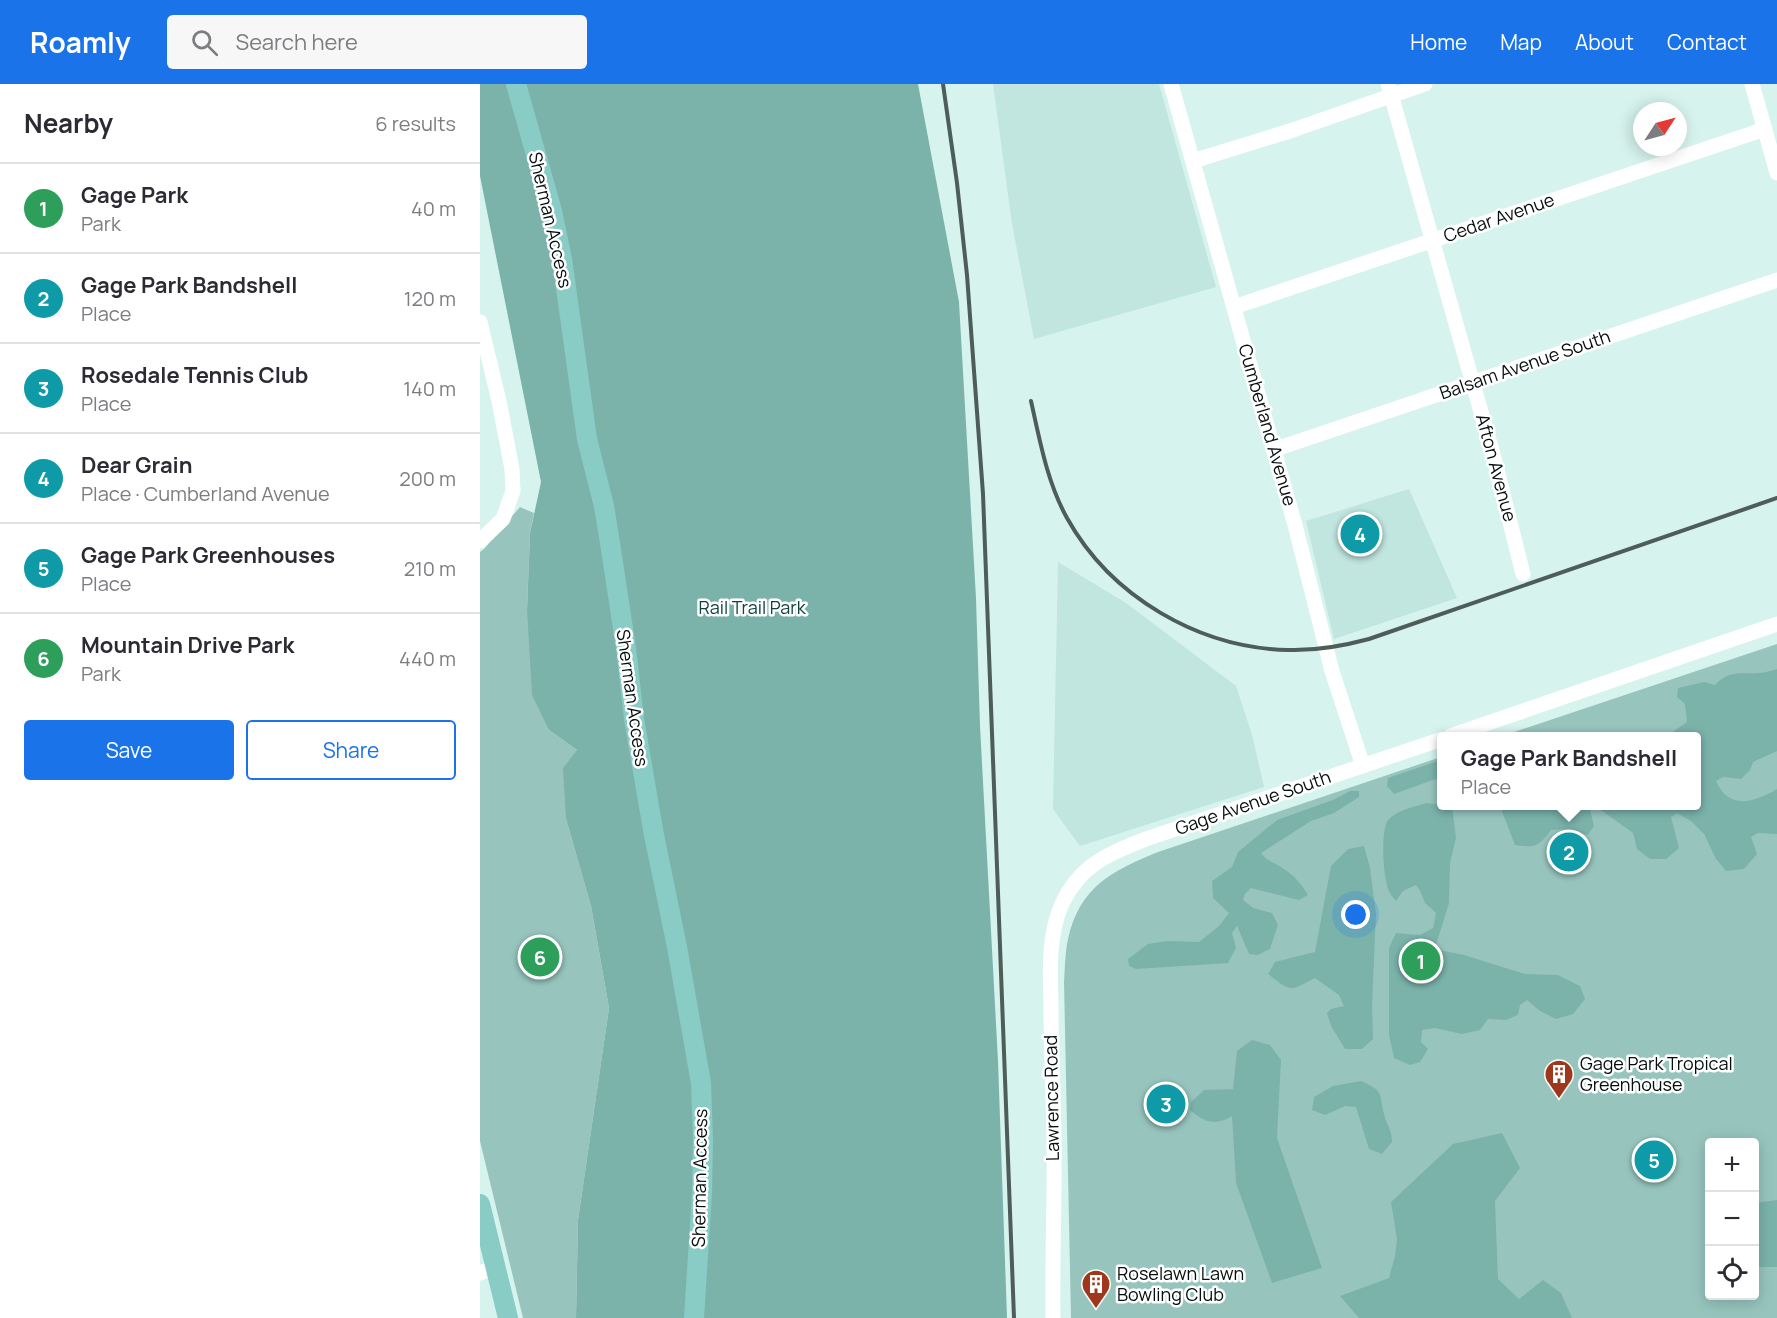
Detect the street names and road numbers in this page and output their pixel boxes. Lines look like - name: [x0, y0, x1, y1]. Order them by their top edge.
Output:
- street label: Sherman Access: [524, 150, 578, 290]
- street label: Cedar Avenue: [1440, 187, 1557, 247]
- street label: Balsam Avenue South: [1436, 324, 1613, 405]
- street label: Cumberland Avenue: [1233, 341, 1303, 508]
- street label: Afton Avenue: [1471, 411, 1523, 524]
- street label: Sherman Access: [611, 628, 655, 768]
- street label: Gage Avenue South: [1172, 764, 1334, 840]
- street label: Lawrence Road: [1038, 1035, 1064, 1161]
- street label: Sherman Access: [686, 1108, 712, 1247]

